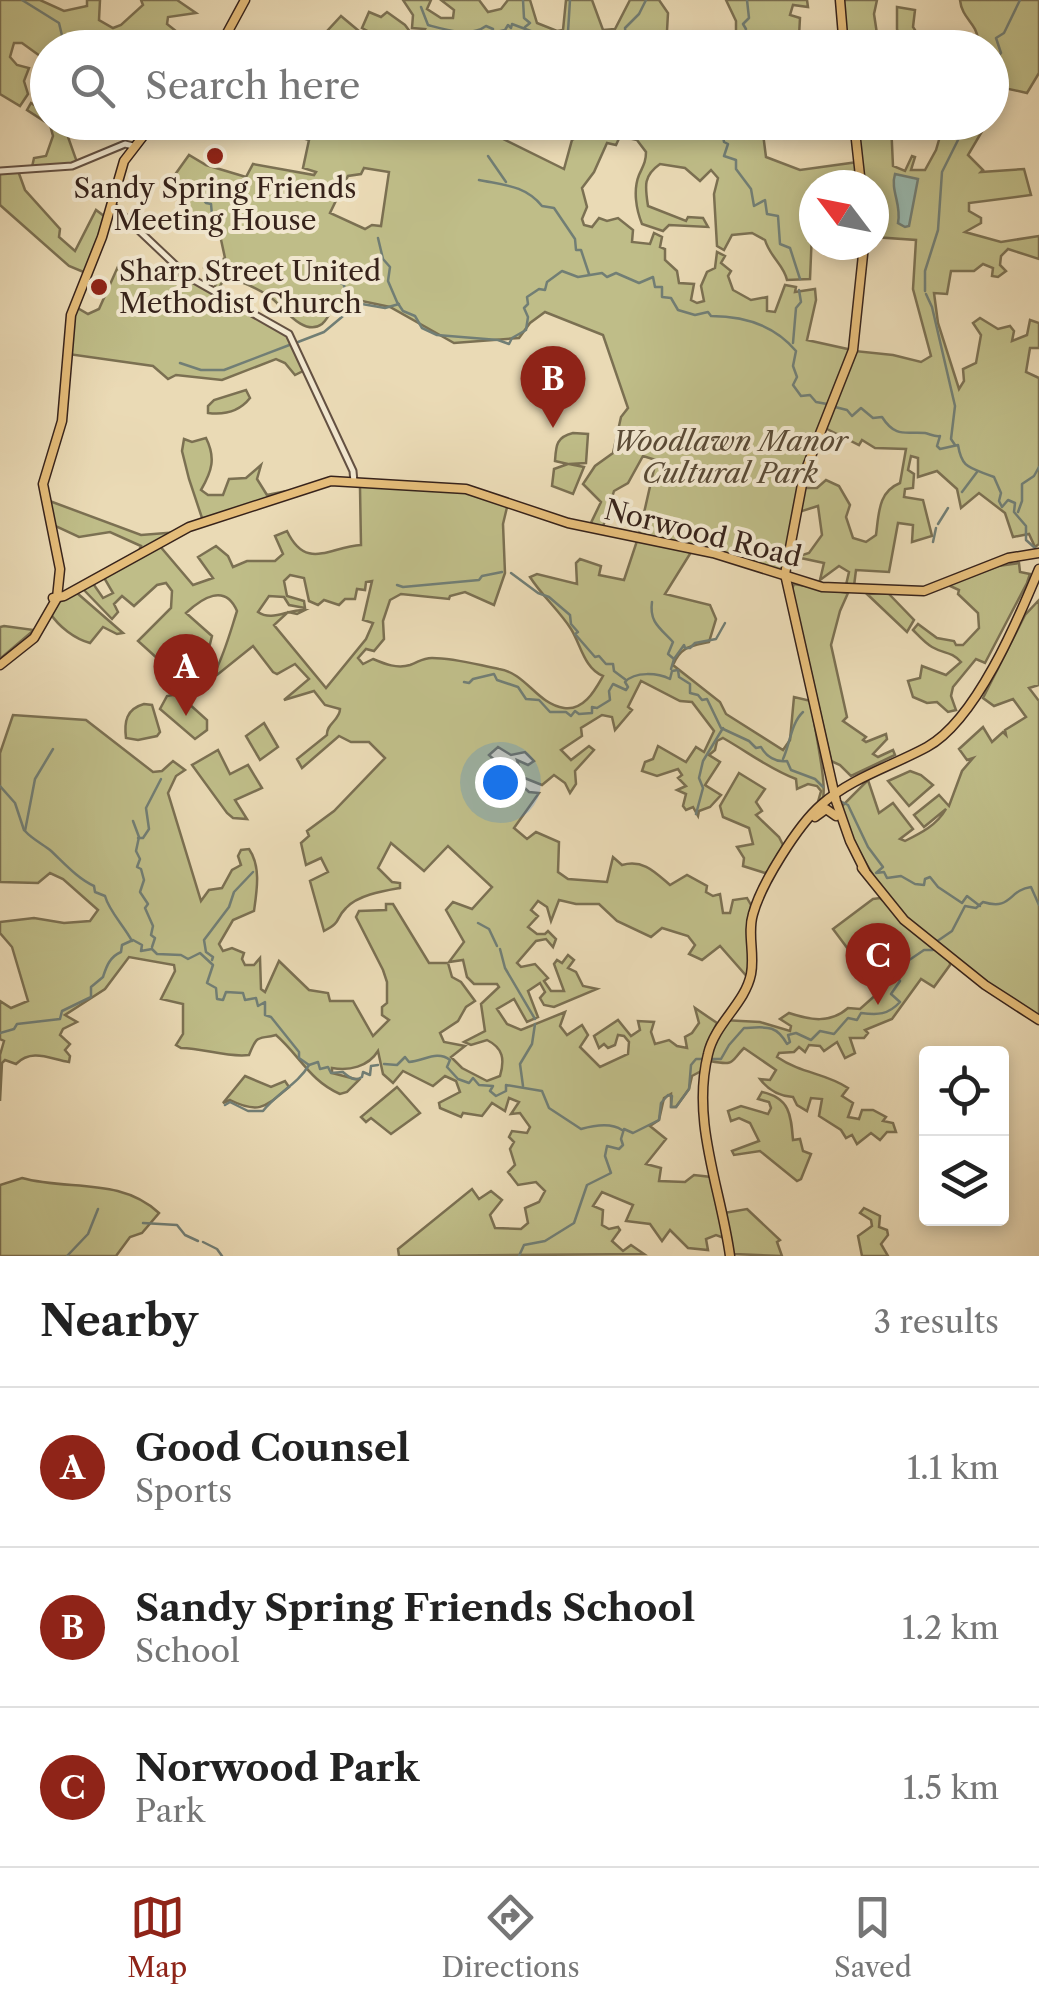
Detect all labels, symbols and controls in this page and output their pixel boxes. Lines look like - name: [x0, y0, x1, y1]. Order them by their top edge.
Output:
- search box: [30, 30, 1009, 140]
- icon: search: [65, 58, 120, 113]
- text: Search here: [145, 62, 360, 109]
- marker: Sandy Spring Friends Meeting House: [204, 145, 226, 167]
- north arrow: [799, 170, 889, 260]
- place label: Sandy Spring Friends Meeting House: [74, 171, 356, 237]
- place label: Sharp Street United Methodist Church: [119, 254, 381, 320]
- marker: Sharp Street United Methodist Church: [88, 276, 110, 298]
- pin: B: [520, 346, 586, 428]
- park label: Woodlawn Manor Cultural Park: [612, 424, 850, 490]
- street label: Norwood Road: [601, 492, 805, 574]
- pin: A: [154, 634, 218, 716]
- your location: [475, 757, 526, 808]
- pin: C: [846, 922, 910, 1005]
- map controls: [919, 1046, 1009, 1226]
- button: locate: [919, 1046, 1009, 1136]
- button: layers: [919, 1136, 1009, 1226]
- text: Nearby: [40, 1295, 198, 1347]
- text: 3 results: [873, 1302, 999, 1341]
- text: Good Counsel: [135, 1424, 410, 1471]
- text: A: [60, 1448, 85, 1487]
- text: 1.1 km: [907, 1448, 999, 1487]
- text: Sports: [135, 1471, 232, 1510]
- text: Sandy Spring Friends School: [135, 1584, 695, 1631]
- text: B: [61, 1608, 84, 1647]
- text: 1.2 km: [902, 1608, 999, 1647]
- text: School: [135, 1631, 240, 1670]
- text: Norwood Park: [135, 1744, 419, 1791]
- text: C: [60, 1768, 85, 1807]
- text: 1.5 km: [903, 1768, 999, 1807]
- text: Park: [135, 1791, 205, 1830]
- tab: Map: [127, 1890, 187, 1984]
- tab: Directions: [441, 1890, 580, 1984]
- tab: Saved: [834, 1890, 912, 1984]

